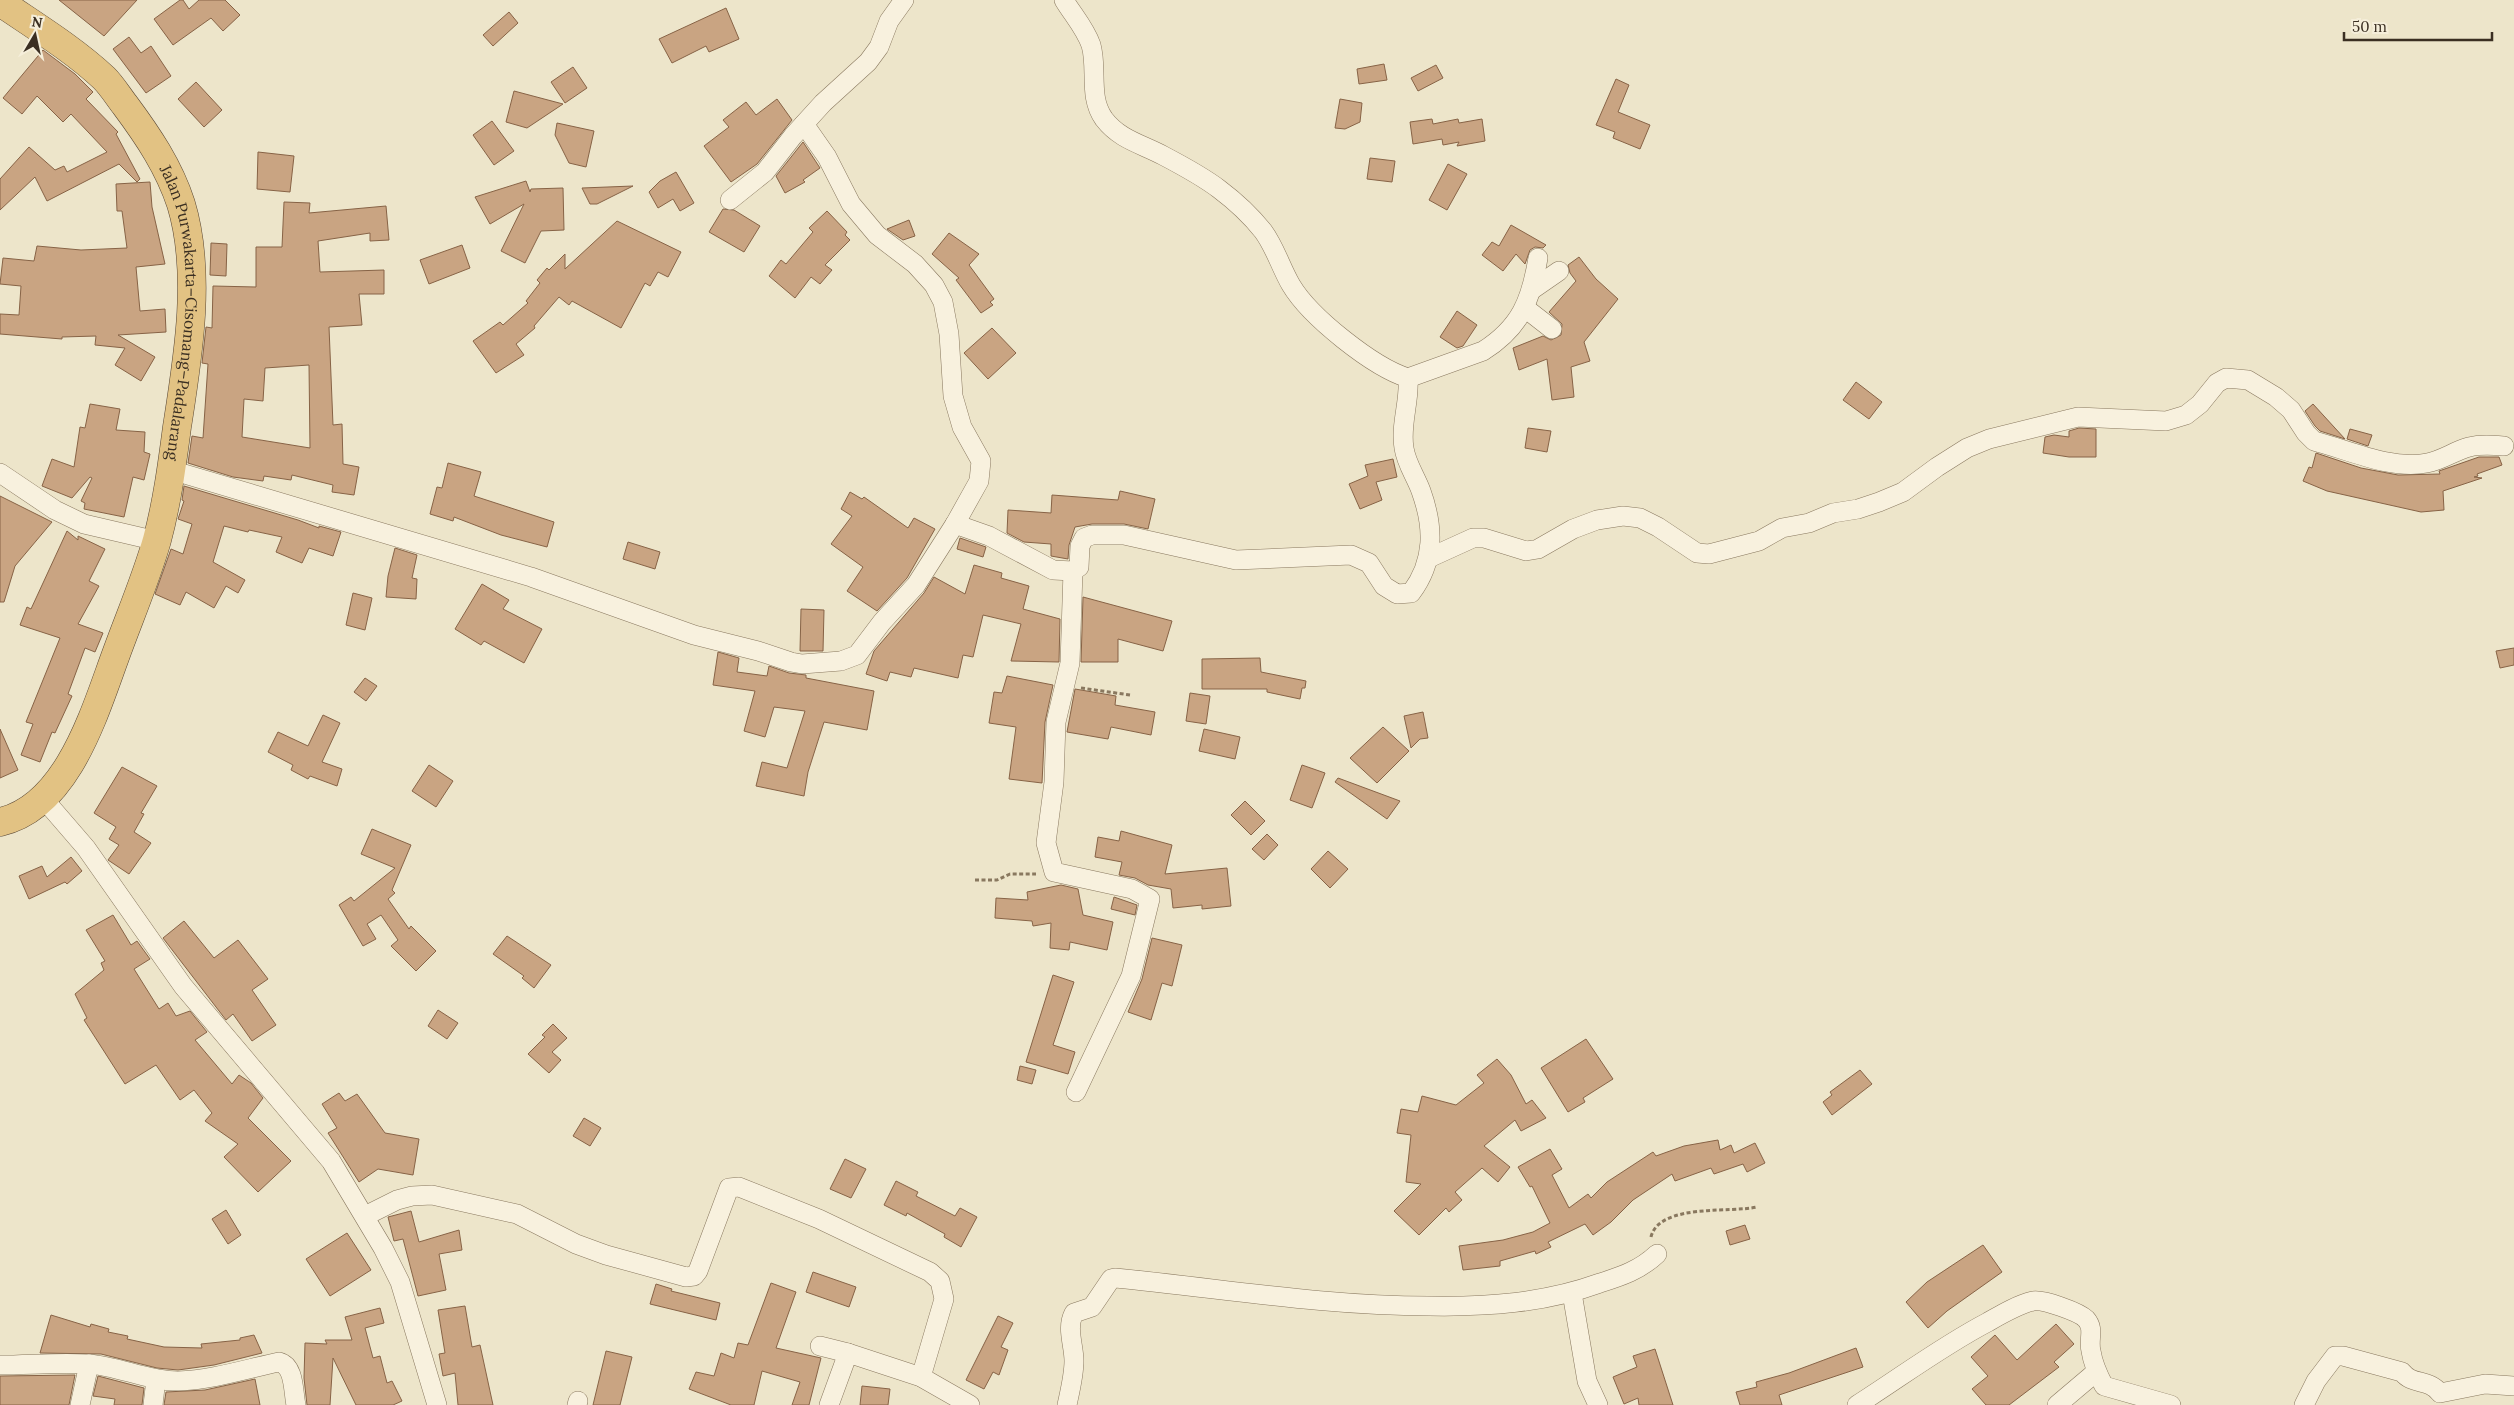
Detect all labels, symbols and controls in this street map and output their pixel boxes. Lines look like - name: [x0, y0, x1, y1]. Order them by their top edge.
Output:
- north arrow: [10, 10, 60, 60]
- scale bar: [2344, 10, 2492, 42]
- text: N: [30, 12, 44, 32]
- text: 50 m: [2352, 17, 2387, 36]
- street label: Jalan Purwakarta–Cisomang–Padalarang: [155, 160, 202, 463]

